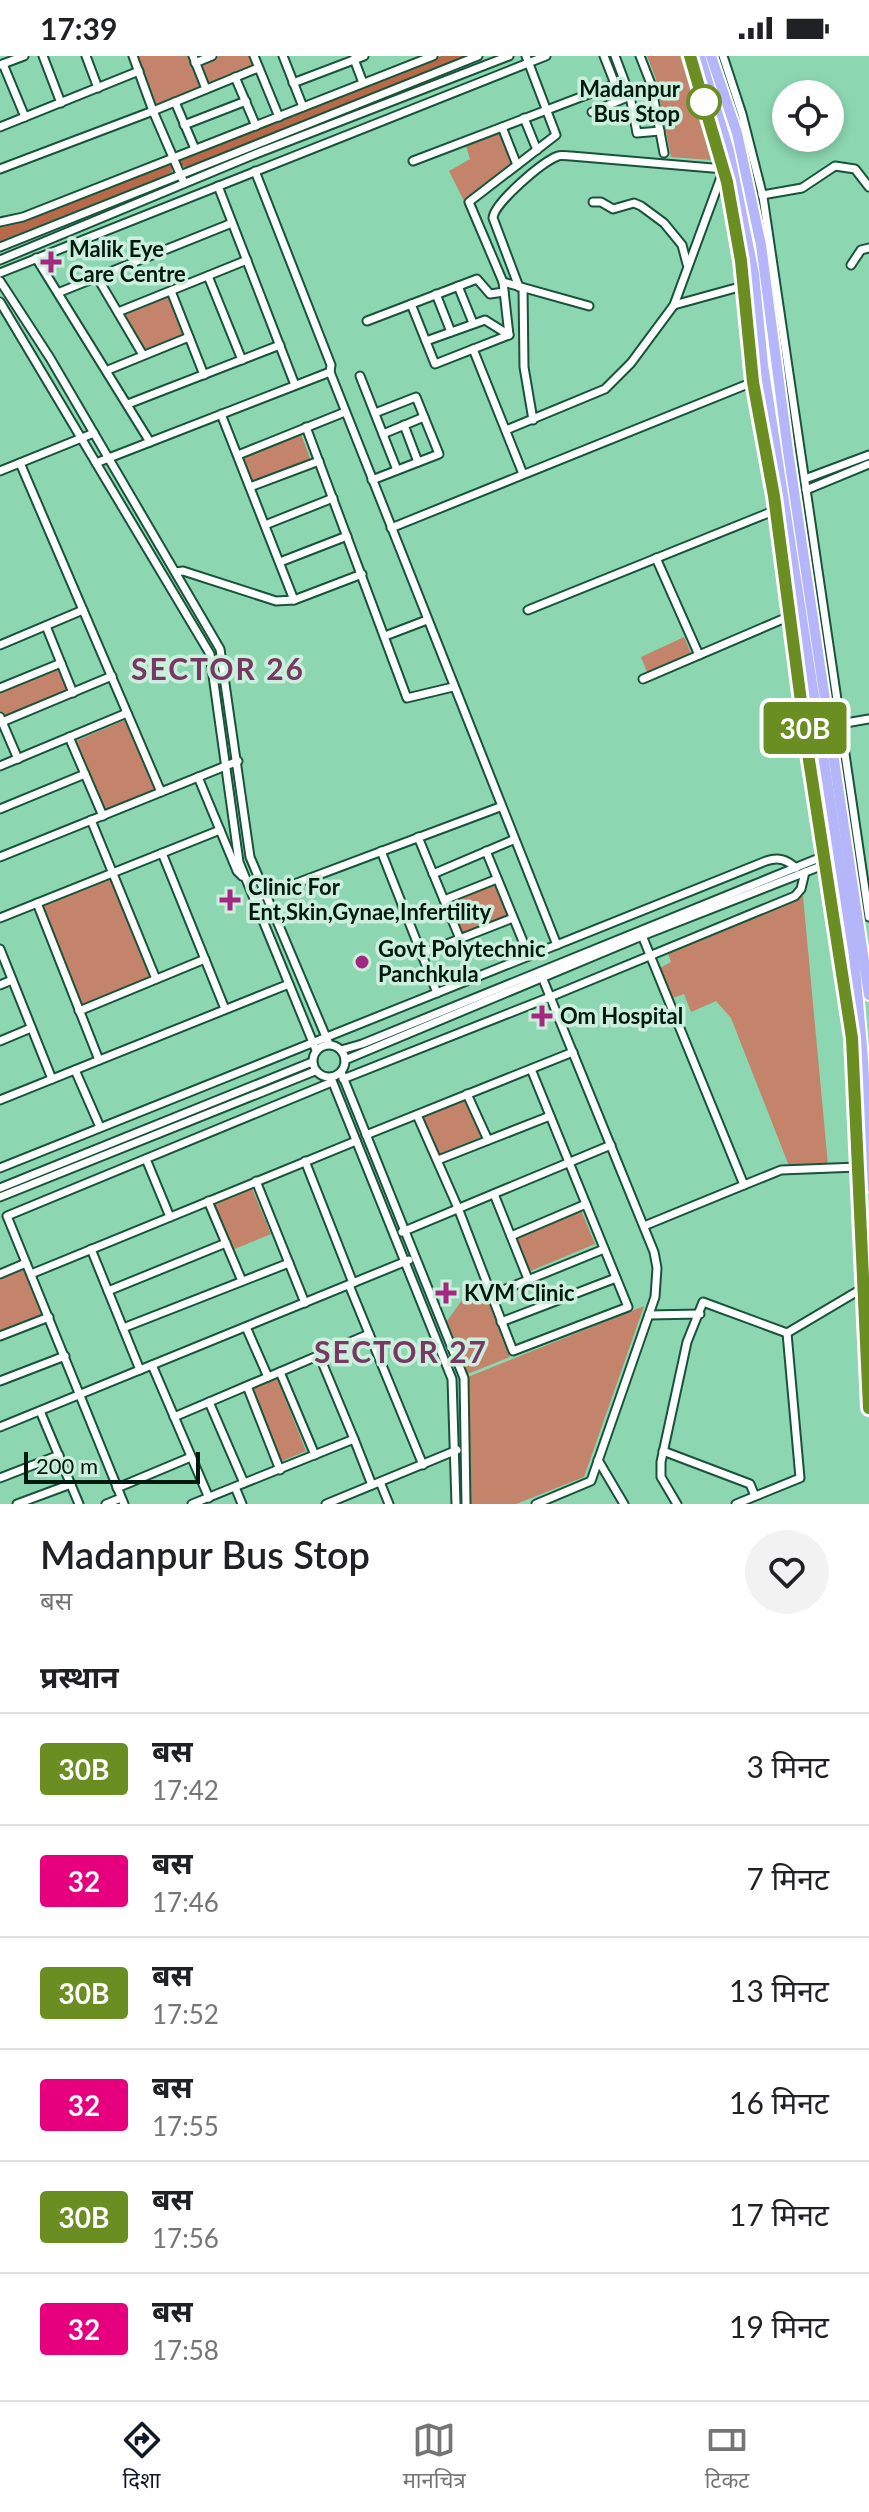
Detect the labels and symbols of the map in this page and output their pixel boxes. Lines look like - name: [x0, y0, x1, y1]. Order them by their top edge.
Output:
- place label: Madanpur Bus Stop: [579, 75, 681, 127]
- marker: Madanpur Bus Stop: [687, 85, 721, 119]
- place label: Malik Eye Care Centre: [69, 235, 186, 287]
- marker: Malik Eye Care Centre: [40, 251, 62, 273]
- district label: SECTOR 26: [131, 650, 305, 686]
- line badge: 30B: [759, 702, 851, 754]
- place label: Clinic For Ent,Skin,Gynae,Infertility: [248, 873, 492, 925]
- marker: Clinic For Ent,Skin,Gynae,Infertility: [219, 889, 241, 911]
- place label: Govt Polytechnic Panchkula: [378, 935, 546, 987]
- marker: Govt Polytechnic Panchkula: [353, 953, 371, 971]
- place label: Om Hospital: [560, 1002, 683, 1029]
- marker: Om Hospital: [531, 1005, 553, 1027]
- place label: KVM Clinic: [464, 1279, 575, 1306]
- marker: KVM Clinic: [435, 1282, 457, 1304]
- district label: SECTOR 27: [314, 1333, 488, 1369]
- scale bar: [24, 1448, 200, 1484]

